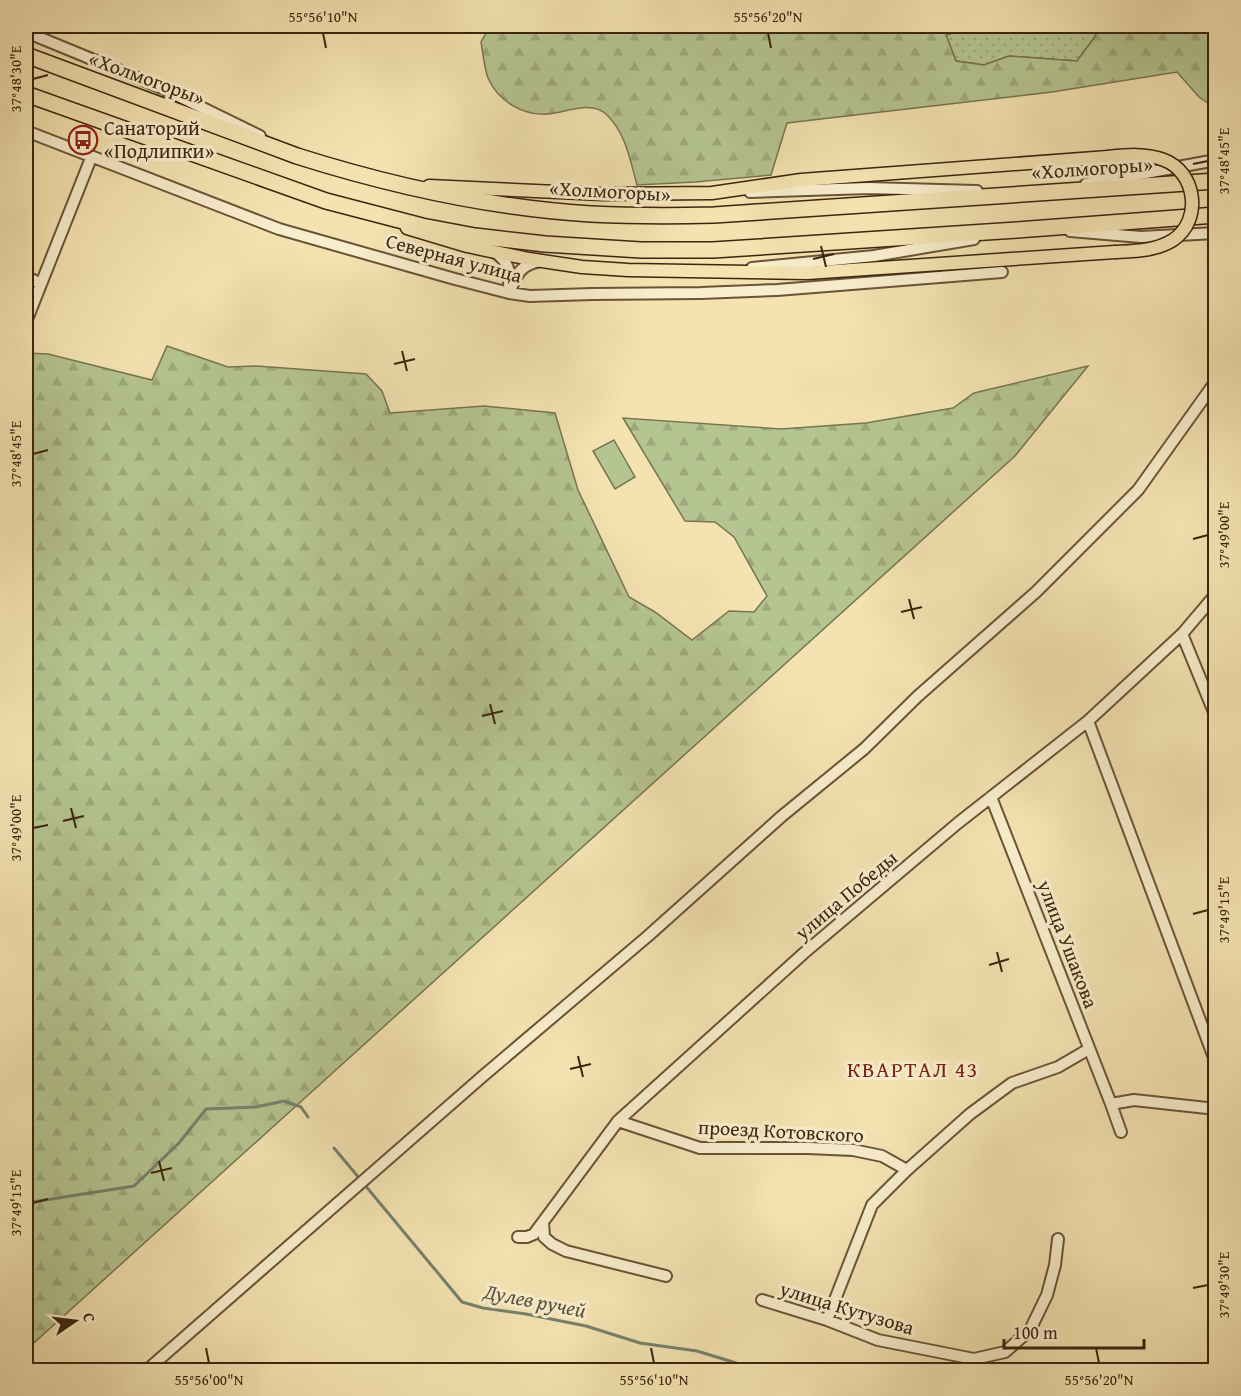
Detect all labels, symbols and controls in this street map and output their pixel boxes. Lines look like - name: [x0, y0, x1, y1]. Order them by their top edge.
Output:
- text: 55°56'10"N: [289, 6, 358, 27]
- text: 55°56'20"N: [734, 6, 803, 27]
- street label: «Холмогоры»: [85, 43, 209, 112]
- text: 37°48'30"E: [5, 45, 26, 112]
- place label: Санаторий «Подлипки»: [104, 113, 214, 165]
- bus stop icon: Санаторий «Подлипки»: [67, 124, 99, 156]
- text: 37°48'45"E: [1213, 127, 1234, 194]
- street label: «Холмогоры»: [1030, 149, 1154, 186]
- street label: «Холмогоры»: [549, 173, 671, 208]
- street label: Северная улица: [383, 225, 526, 290]
- text: 37°48'45"E: [5, 420, 26, 487]
- text: 37°49'00"E: [1213, 501, 1234, 568]
- text: 37°49'00"E: [5, 794, 26, 861]
- street label: улица Победы: [787, 843, 903, 947]
- street label: улица Ушакова: [1030, 875, 1106, 1013]
- text: 37°49'15"E: [1213, 876, 1234, 943]
- district label: КВАРТАЛ 43: [847, 1053, 979, 1085]
- street label: проезд Котовского: [697, 1112, 865, 1149]
- text: 37°49'15"E: [5, 1169, 26, 1236]
- text: 37°49'30"E: [1213, 1251, 1234, 1318]
- street label: улица Кутузова: [776, 1273, 918, 1342]
- water label: Дулев ручей: [480, 1275, 589, 1326]
- north arrow: [45, 1291, 105, 1351]
- text: С: [77, 1310, 102, 1325]
- scale bar: [1004, 1312, 1144, 1350]
- text: 100 m: [1013, 1319, 1058, 1346]
- text: 55°56'00"N: [175, 1369, 244, 1390]
- text: 55°56'10"N: [620, 1369, 689, 1390]
- text: 55°56'20"N: [1065, 1369, 1134, 1390]

